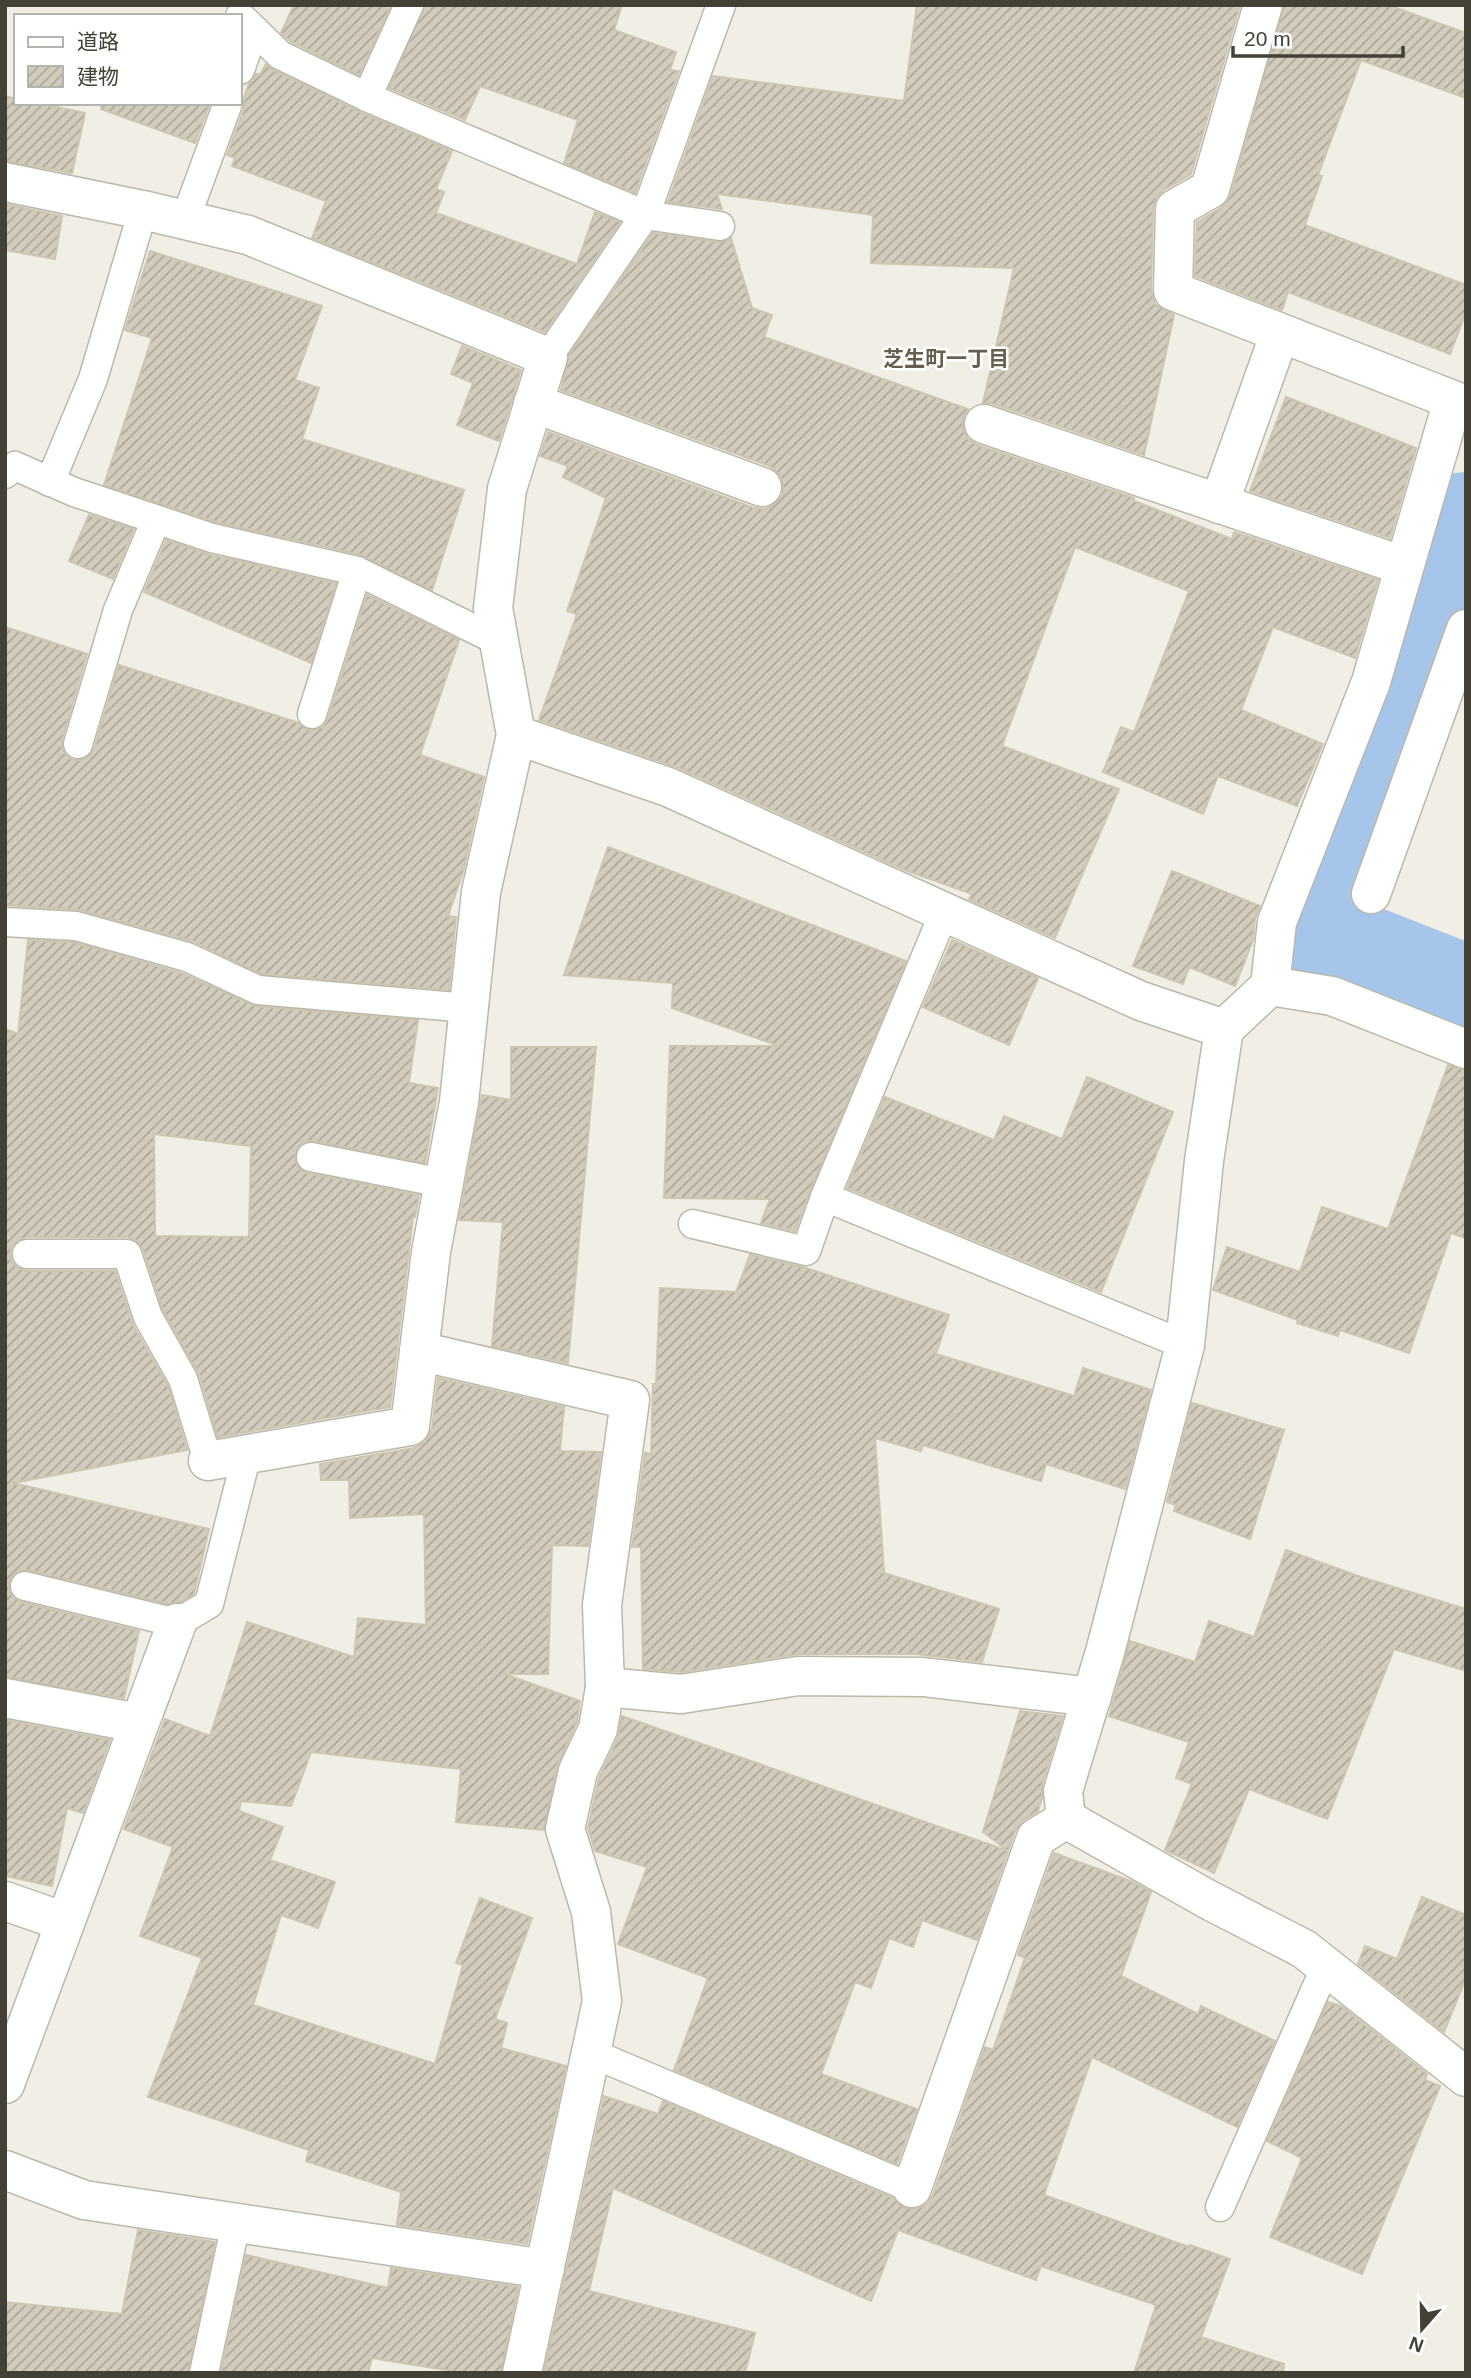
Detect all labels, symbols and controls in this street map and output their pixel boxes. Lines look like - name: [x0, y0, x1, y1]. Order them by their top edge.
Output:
- legend: [14, 14, 242, 105]
- scale bar: [1233, 14, 1403, 58]
- text: 20 m: [1244, 27, 1291, 50]
- text: 道路: [77, 30, 119, 53]
- text: 建物: [77, 65, 119, 88]
- district label: 芝生町一丁目: [883, 347, 1009, 370]
- north arrow: [1387, 2294, 1457, 2364]
- text: N: [1406, 2332, 1426, 2357]

